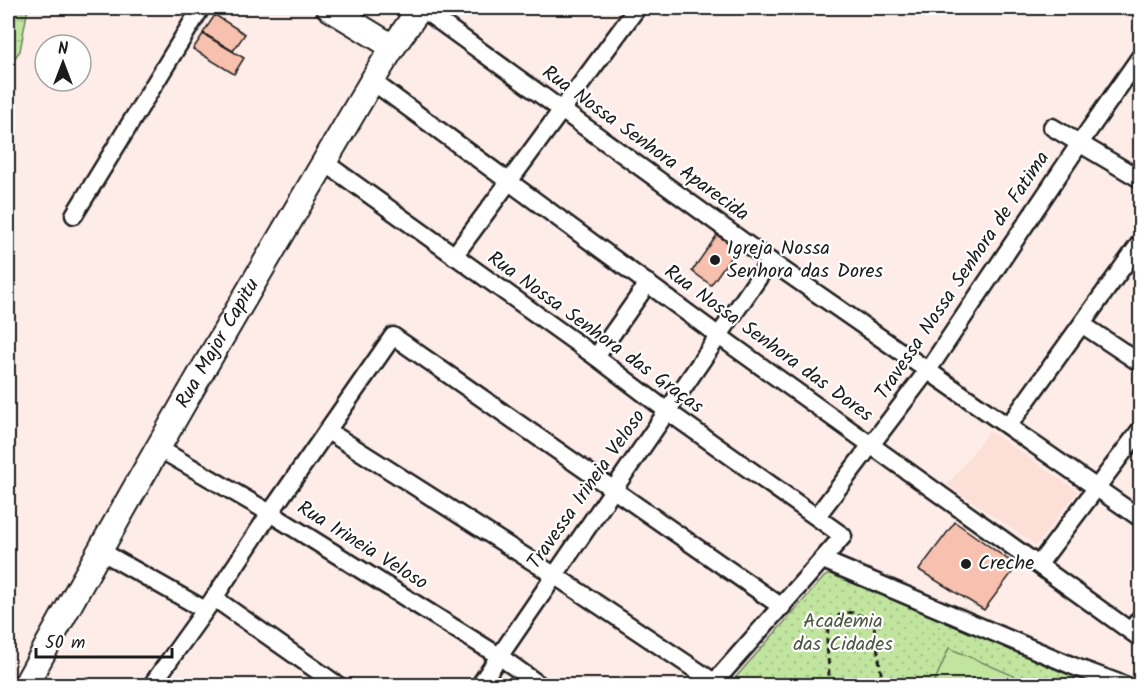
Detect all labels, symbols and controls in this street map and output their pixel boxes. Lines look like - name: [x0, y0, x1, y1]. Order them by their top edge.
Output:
- north arrow: [33, 33, 93, 93]
- text: N: [58, 37, 68, 62]
- street label: Rua Nossa Senhora Aparecida: [535, 58, 755, 230]
- street label: Travessa Nossa Senhora de Fatima: [867, 145, 1059, 407]
- place label: Igreja Nossa Senhora das Dores: [727, 233, 884, 288]
- street label: Rua Nossa Senhora das Graças: [480, 243, 710, 423]
- marker: Igreja Nossa Senhora das Dores: [708, 253, 722, 267]
- street label: Rua Nossa Senhora das Dores: [657, 257, 880, 431]
- street label: Rua Major Capitu: [168, 272, 269, 415]
- street label: Travessa Irineia Veloso: [520, 403, 654, 577]
- street label: Rua Irineia Veloso: [290, 493, 434, 599]
- place label: Creche: [978, 548, 1034, 580]
- marker: Creche: [959, 557, 973, 571]
- park label: Academia das Cidades: [793, 606, 893, 661]
- scale bar: [36, 621, 172, 659]
- text: 50 m: [45, 629, 85, 658]

